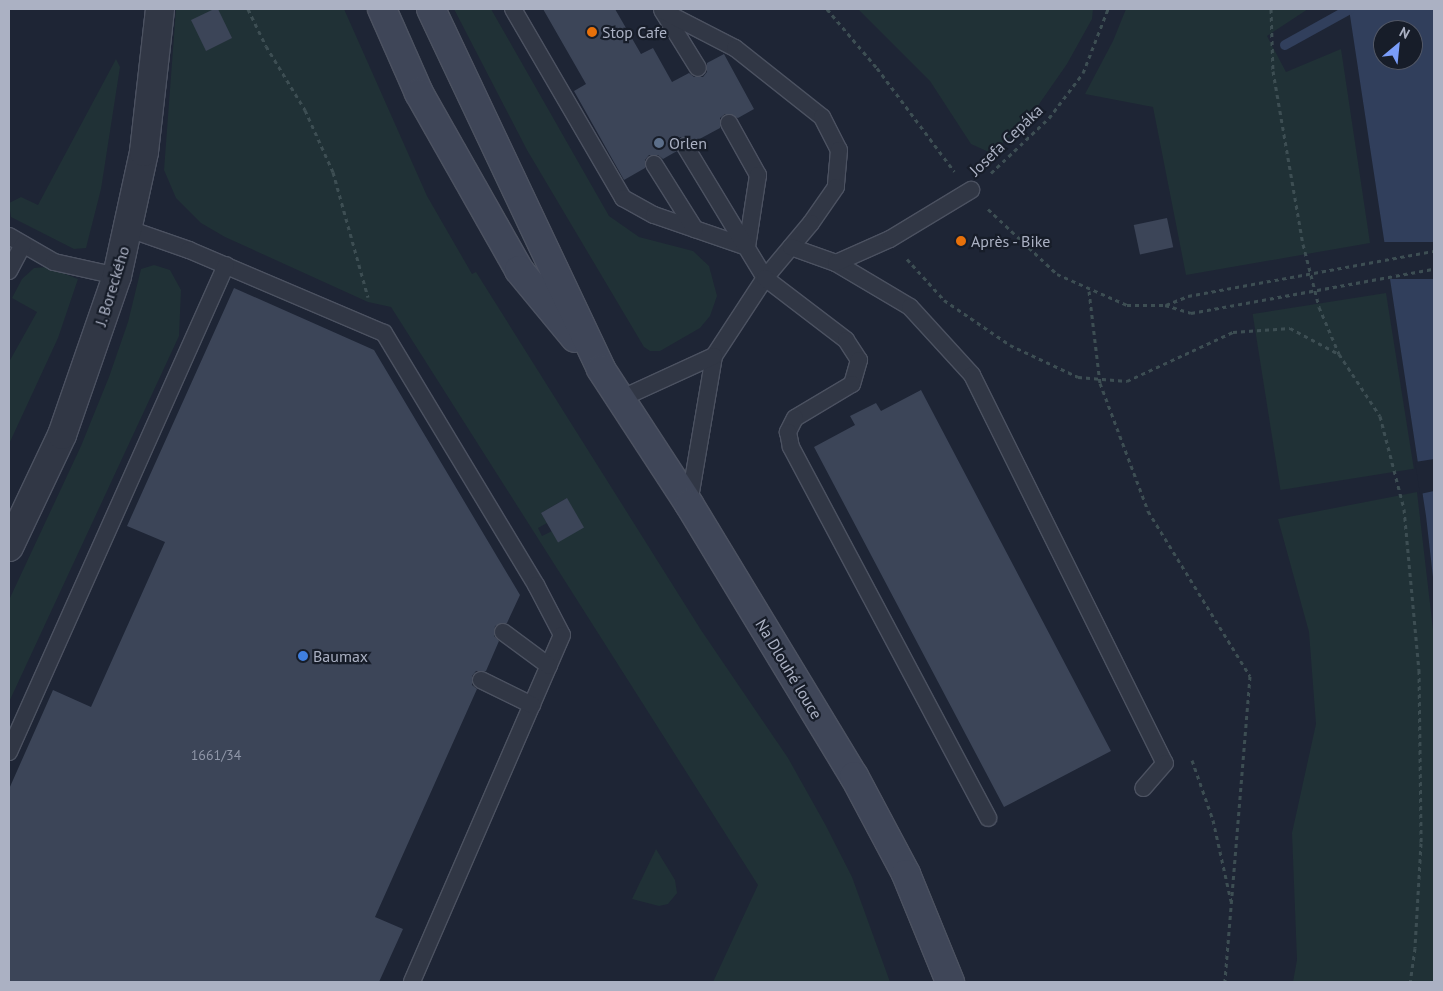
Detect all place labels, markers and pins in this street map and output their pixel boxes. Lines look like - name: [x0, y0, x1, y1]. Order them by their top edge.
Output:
- place label: Stop Cafe: [602, 22, 667, 42]
- marker: Stop Cafe: [586, 26, 598, 38]
- place label: Orlen: [669, 133, 707, 153]
- marker: Orlen: [653, 137, 665, 149]
- place label: Après - Bike: [971, 231, 1053, 251]
- marker: Après - Bike: [955, 235, 967, 247]
- place label: Baumax: [313, 646, 368, 666]
- marker: Baumax: [297, 650, 309, 662]

